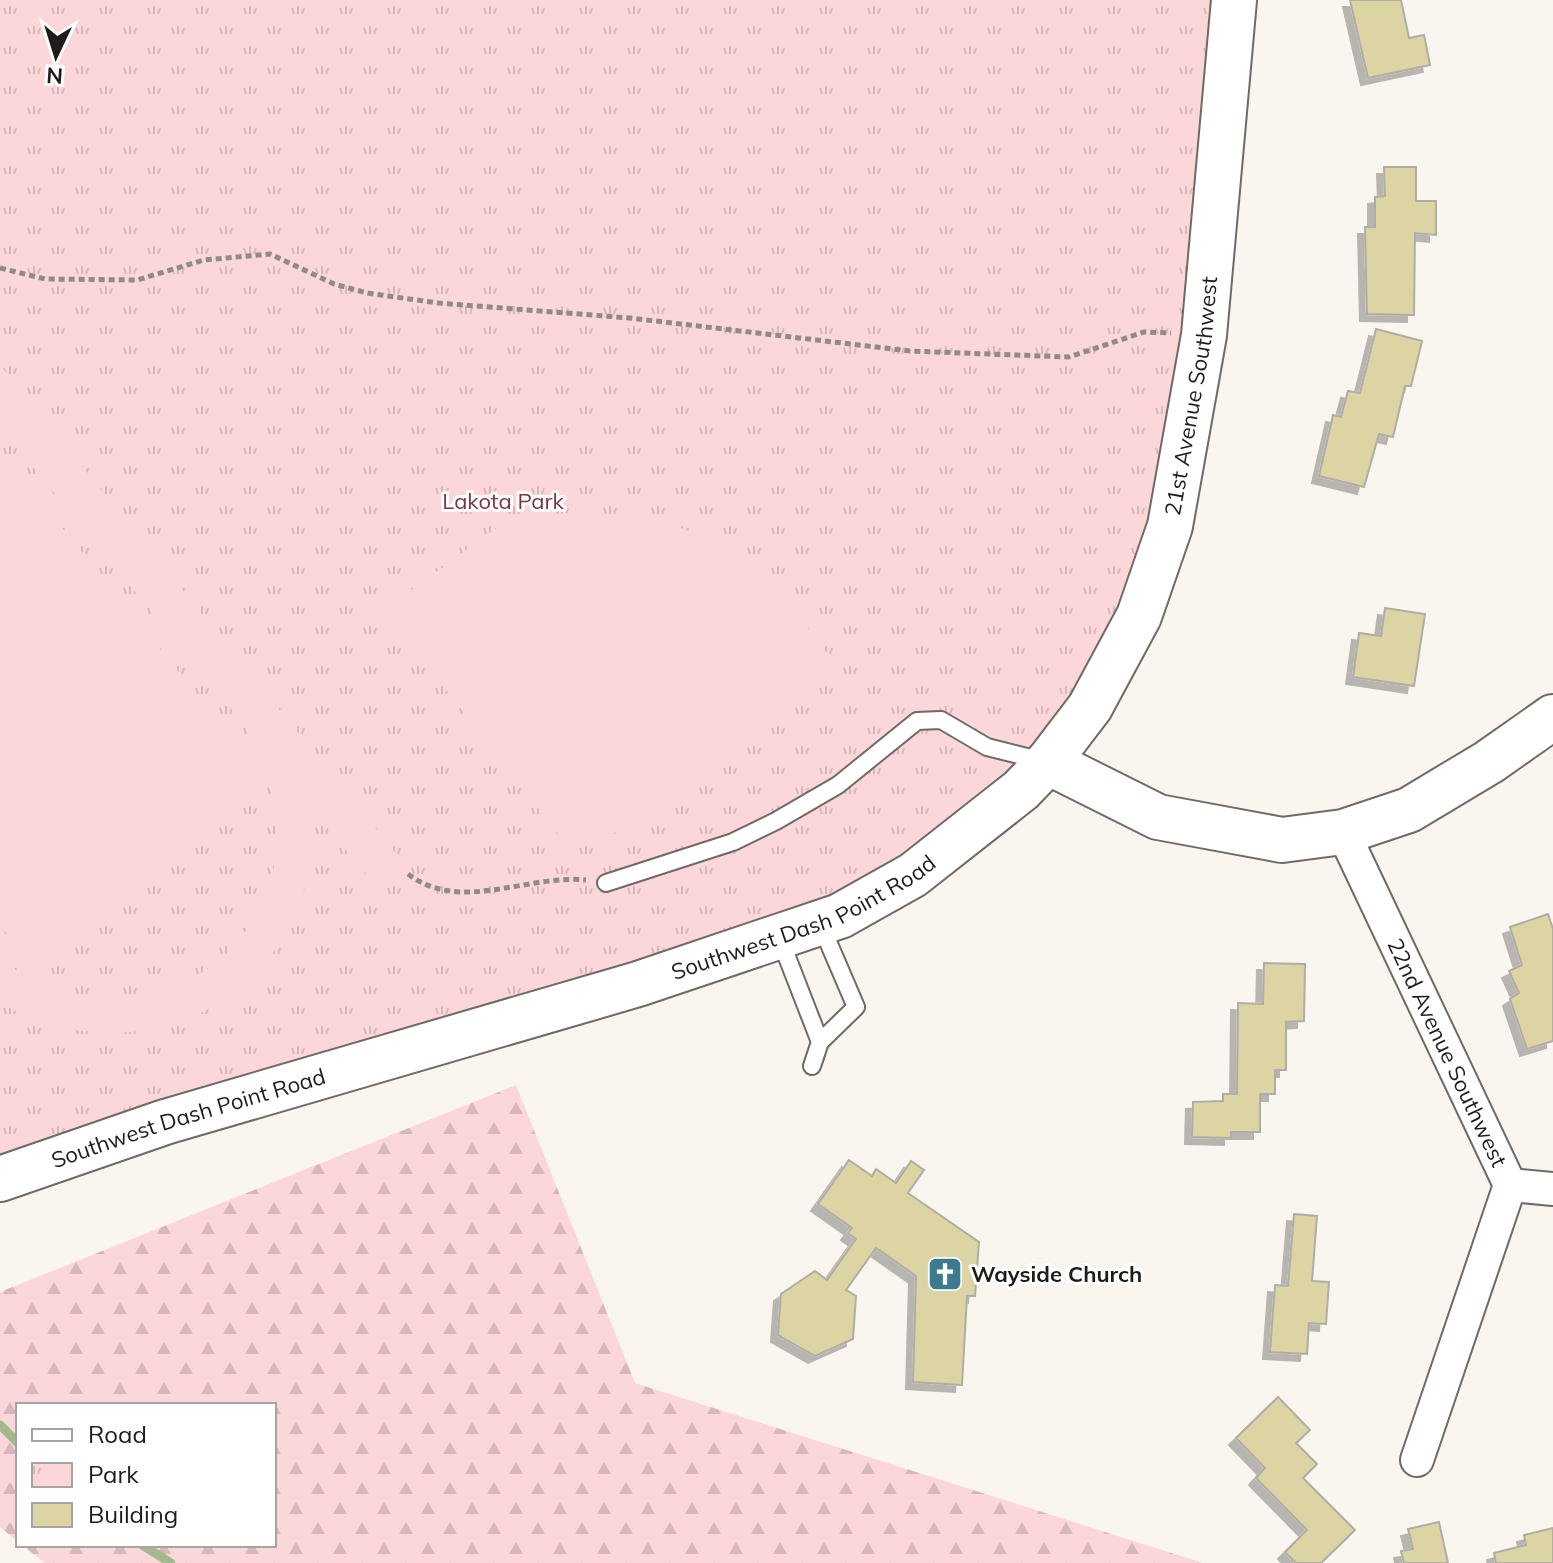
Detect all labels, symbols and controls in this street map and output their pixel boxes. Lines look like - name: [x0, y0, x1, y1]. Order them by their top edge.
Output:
- north arrow: [16, 16, 96, 96]
- text: N: [45, 61, 64, 90]
- street label: 21st Avenue Southwest: [1158, 275, 1223, 518]
- park label: Lakota Park: [442, 487, 564, 515]
- street label: Southwest Dash Point Road: [667, 849, 941, 986]
- street label: 22nd Avenue Southwest: [1381, 934, 1514, 1172]
- street label: Southwest Dash Point Road: [47, 1062, 329, 1174]
- church icon: Wayside Church: [926, 1255, 964, 1293]
- place label: Wayside Church: [971, 1260, 1142, 1288]
- legend: [16, 1403, 276, 1547]
- text: Road: [88, 1419, 147, 1449]
- text: Park: [88, 1459, 139, 1489]
- text: Building: [88, 1499, 178, 1529]

